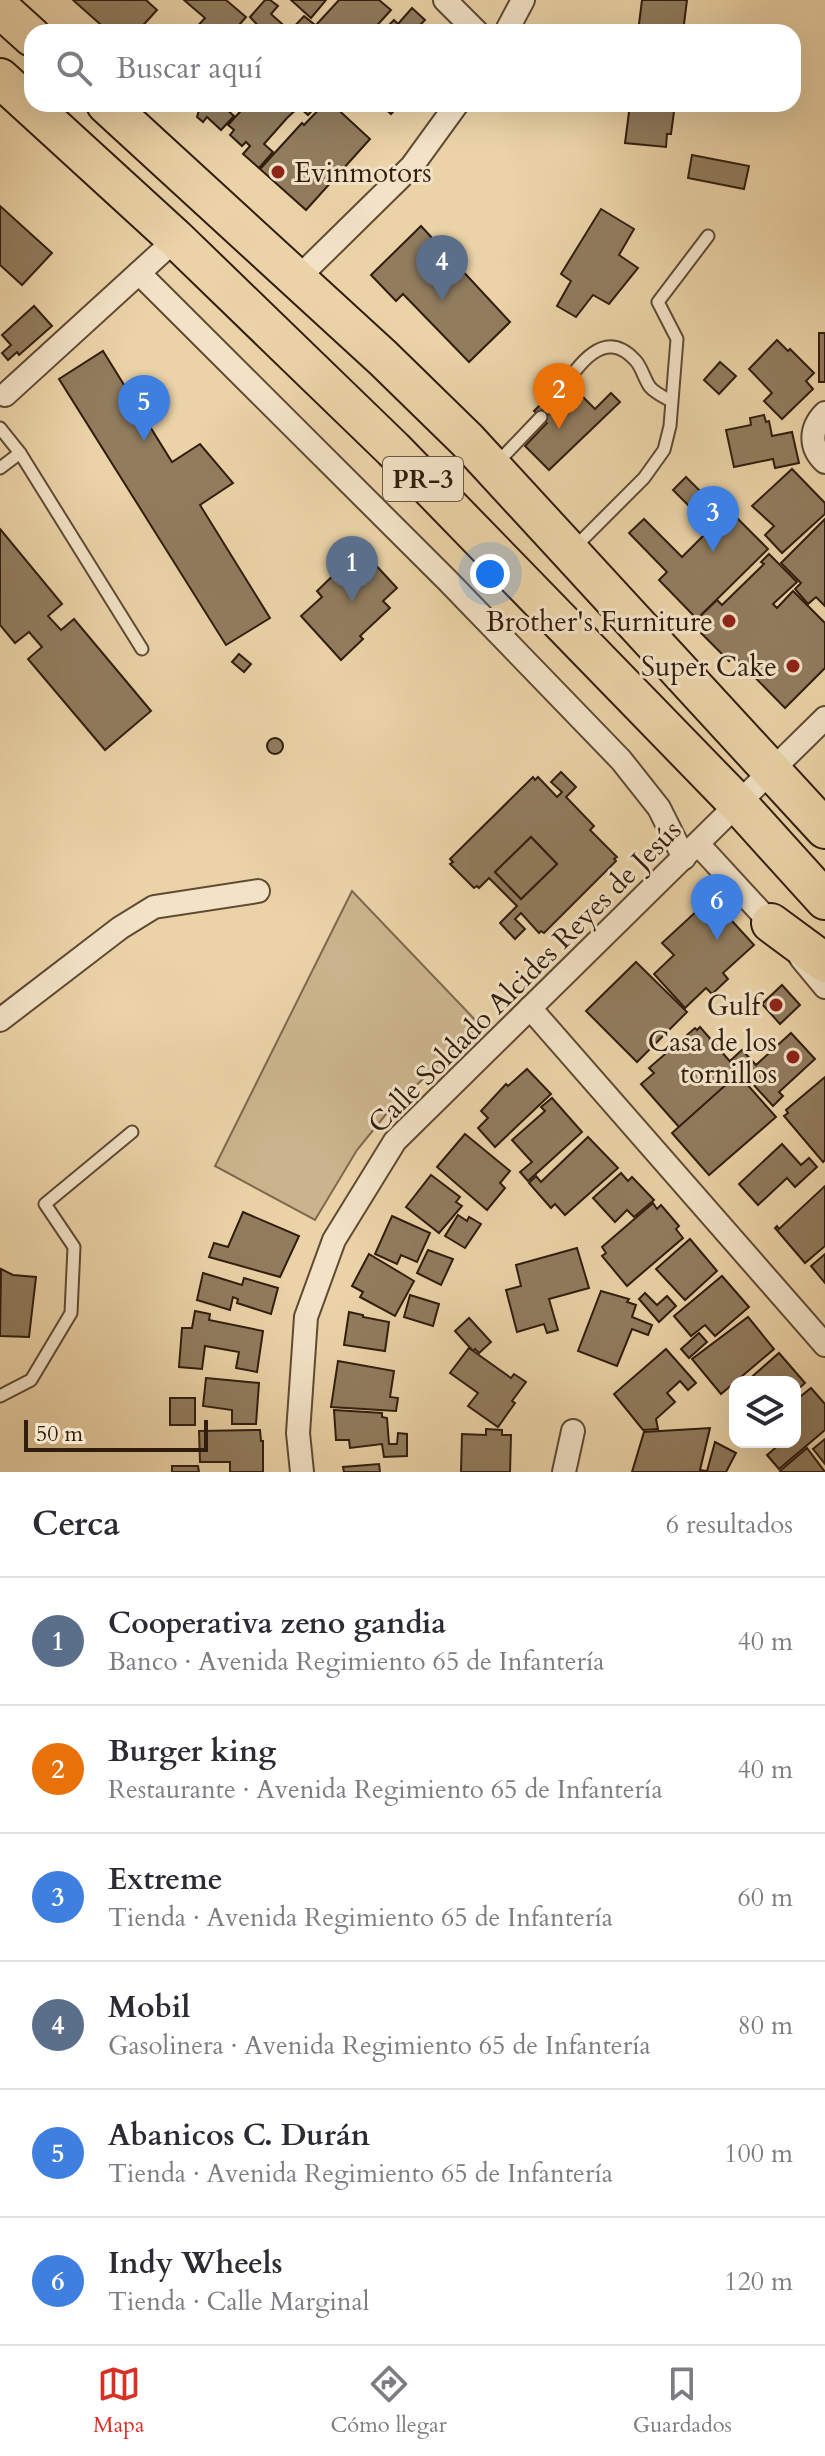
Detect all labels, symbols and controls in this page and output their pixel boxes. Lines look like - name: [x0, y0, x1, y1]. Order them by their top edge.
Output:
- search box: [24, 24, 801, 112]
- icon: search: [52, 46, 96, 90]
- text: Buscar aquí: [116, 48, 262, 89]
- place label: Evinmotors: [294, 154, 432, 192]
- marker: Evinmotors: [269, 163, 287, 181]
- pin: 4: [416, 235, 468, 301]
- pin: 2: [533, 363, 585, 429]
- pin: 5: [118, 375, 170, 441]
- road number: PR-3: [383, 457, 463, 501]
- pin: 3: [687, 486, 739, 552]
- pin: 1: [326, 536, 378, 602]
- your location: [470, 554, 510, 594]
- place label: Brother's Furniture: [486, 603, 713, 641]
- marker: Brother's Furniture: [720, 612, 738, 630]
- place label: Super Cake: [641, 648, 777, 686]
- marker: Super Cake: [784, 657, 802, 675]
- street label: Calle Soldado Alcides Reyes de Jesús: [360, 812, 690, 1142]
- pin: 6: [691, 874, 743, 940]
- place label: Gulf: [707, 987, 764, 1025]
- marker: Gulf: [767, 996, 785, 1014]
- place label: Casa de los tornillos: [648, 1023, 777, 1093]
- marker: Casa de los tornillos: [784, 1048, 802, 1066]
- map controls: [729, 1376, 801, 1448]
- button: layers: [729, 1376, 801, 1448]
- scale bar: [24, 1416, 208, 1452]
- text: 50 m: [36, 1419, 83, 1449]
- text: Cerca: [32, 1501, 120, 1547]
- text: 6 resultados: [666, 1507, 793, 1542]
- text: Cooperativa zeno gandia: [108, 1603, 446, 1644]
- text: 1: [51, 1624, 65, 1659]
- text: 40 m: [737, 1624, 793, 1659]
- text: Banco · Avenida Regimiento 65 de Infantería: [108, 1644, 605, 1679]
- text: Burger king: [108, 1731, 276, 1772]
- text: 2: [51, 1752, 65, 1787]
- text: 40 m: [737, 1752, 793, 1787]
- text: Restaurante · Avenida Regimiento 65 de Infantería: [108, 1772, 663, 1807]
- text: Extreme: [108, 1859, 223, 1900]
- text: 3: [51, 1880, 65, 1915]
- text: 60 m: [737, 1880, 793, 1915]
- text: Tienda · Avenida Regimiento 65 de Infantería: [108, 1900, 613, 1935]
- text: Mobil: [108, 1987, 190, 2028]
- text: 4: [51, 2008, 65, 2043]
- text: 80 m: [737, 2008, 793, 2043]
- text: Gasolinera · Avenida Regimiento 65 de Infantería: [108, 2028, 651, 2063]
- text: Abanicos C. Durán: [108, 2115, 370, 2156]
- text: 5: [51, 2136, 65, 2171]
- text: 100 m: [724, 2136, 793, 2171]
- text: Tienda · Avenida Regimiento 65 de Infantería: [108, 2156, 613, 2191]
- text: Indy Wheels: [108, 2243, 283, 2284]
- text: 6: [51, 2264, 65, 2299]
- text: 120 m: [724, 2264, 793, 2299]
- text: Tienda · Calle Marginal: [108, 2284, 369, 2319]
- tab: Mapa: [93, 2362, 144, 2440]
- tab: Cómo llegar: [331, 2362, 447, 2440]
- tab: Guardados: [633, 2362, 732, 2440]

